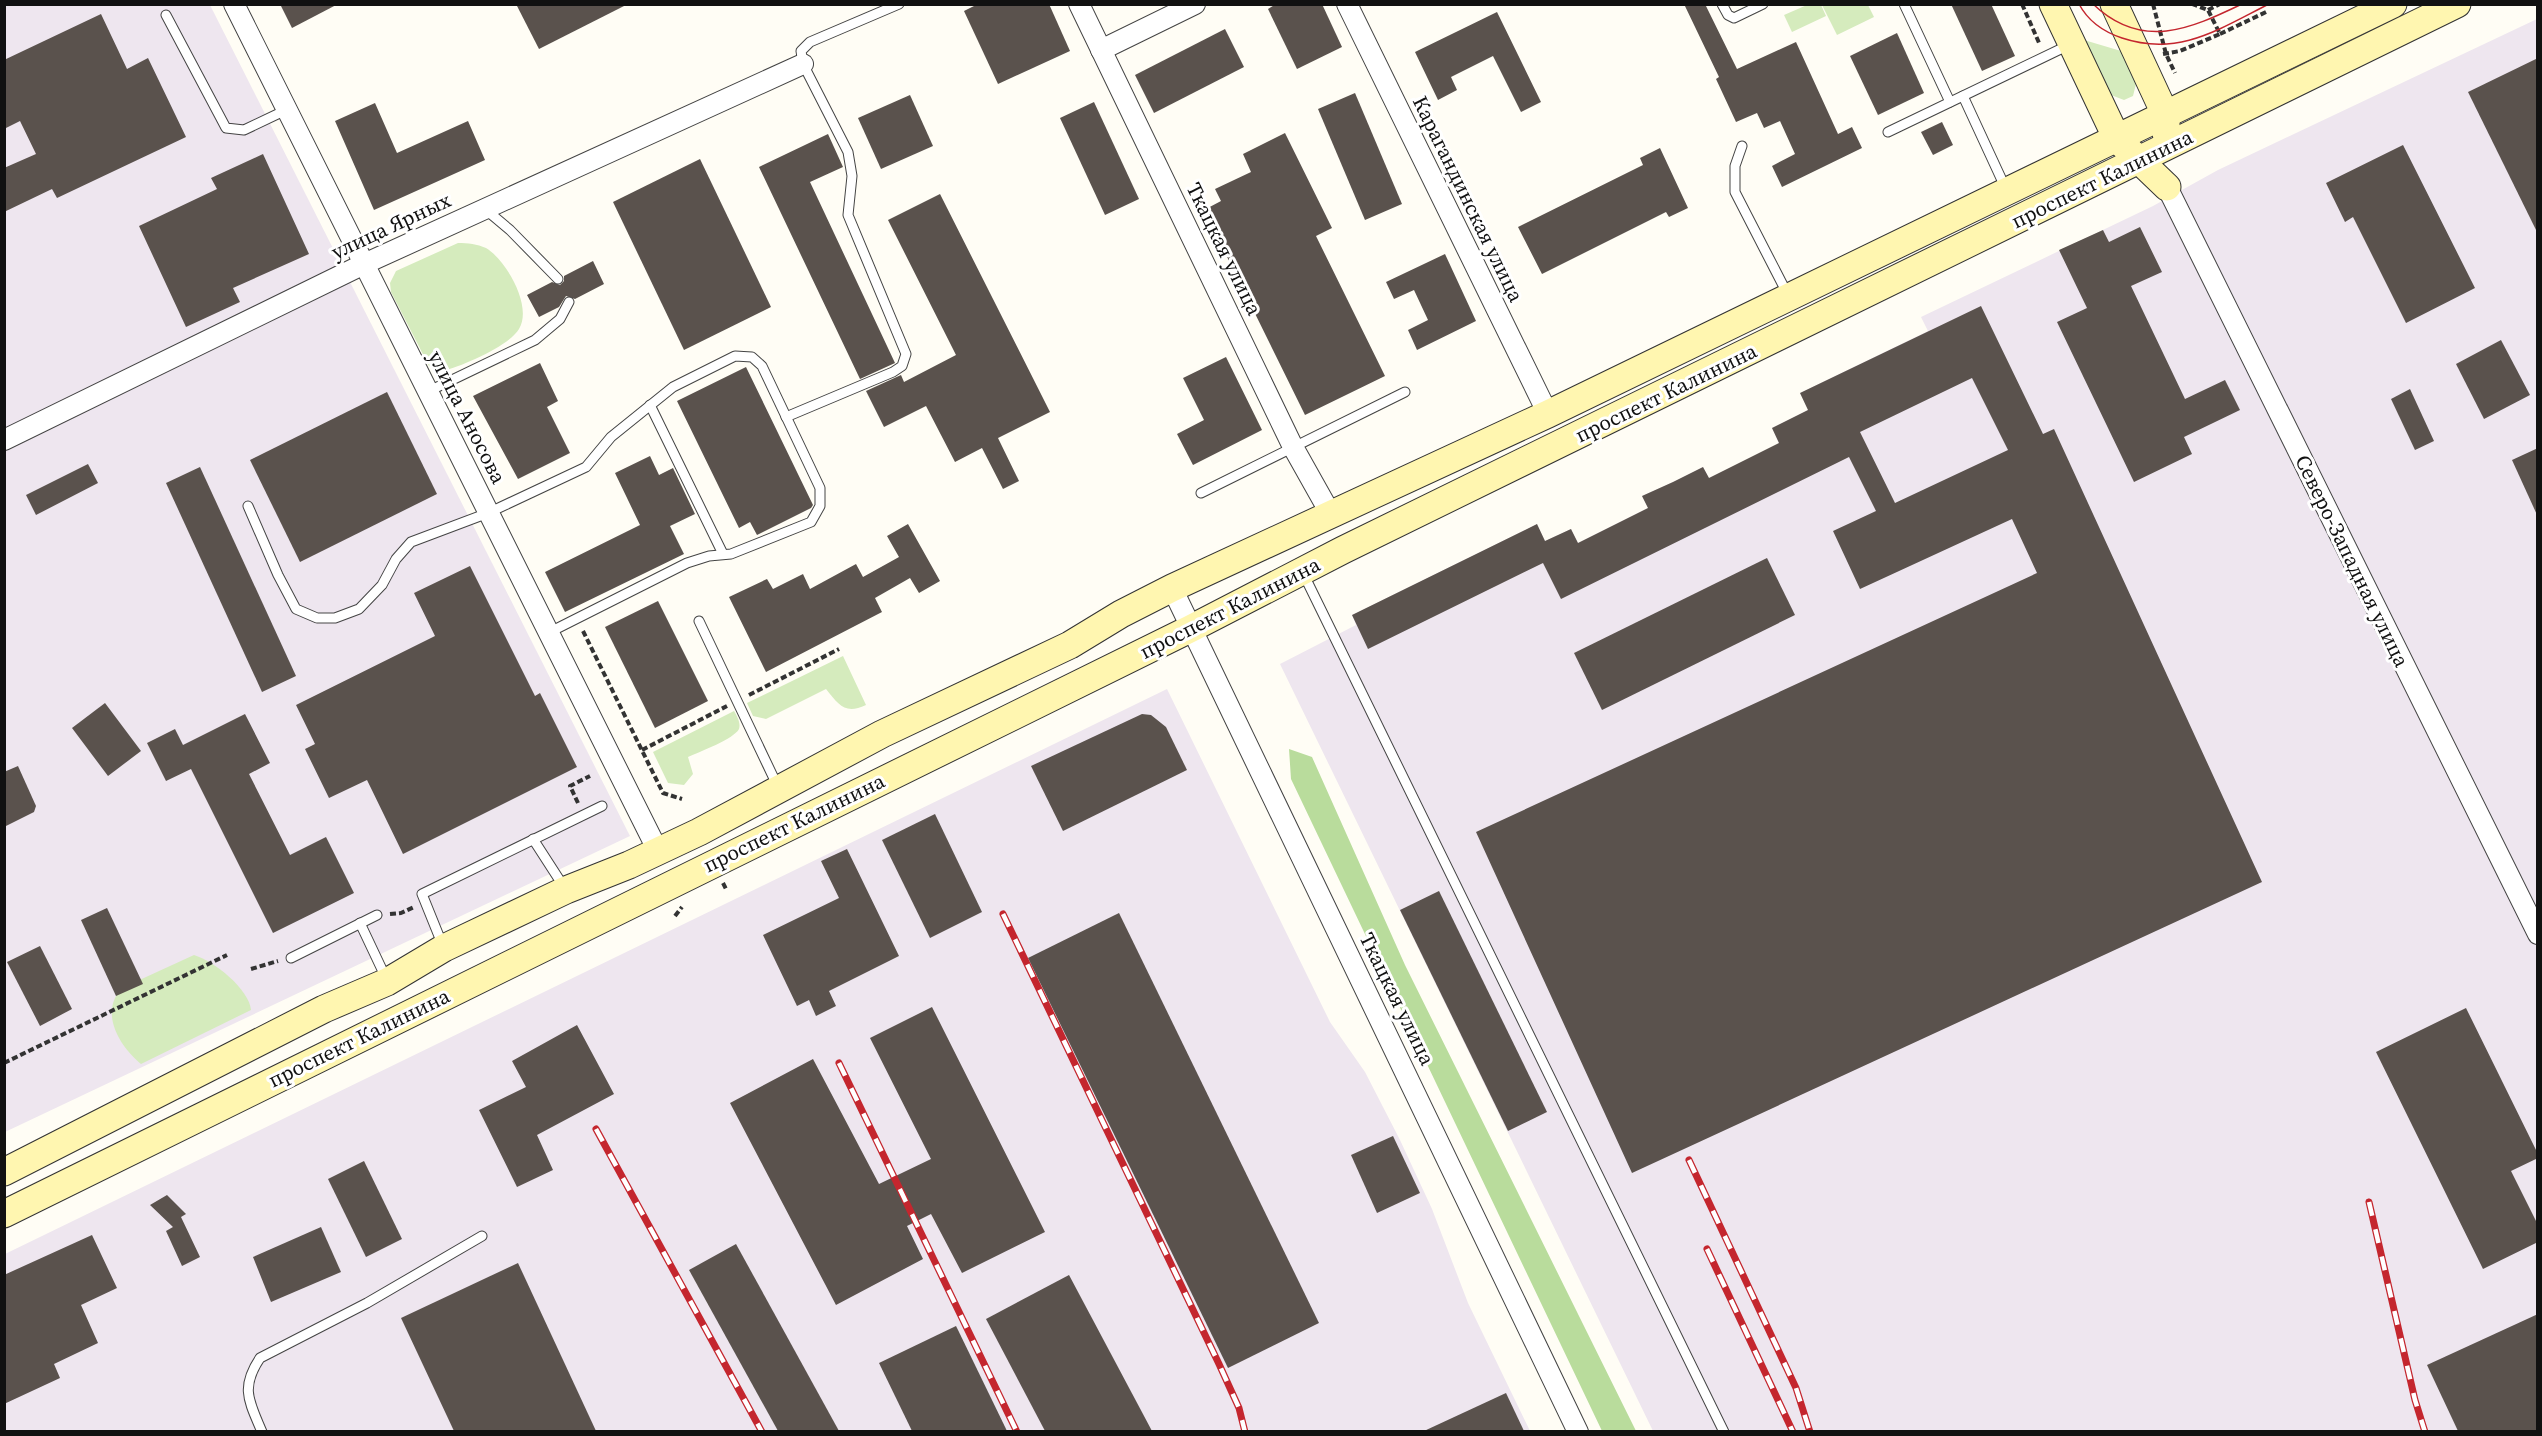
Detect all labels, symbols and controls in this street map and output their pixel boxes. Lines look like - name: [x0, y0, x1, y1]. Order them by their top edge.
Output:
- street label: Карагандинская улица: [1406, 91, 1531, 307]
- street label: проспект Калинина: [2006, 122, 2198, 235]
- street label: Ткацкая улица: [1180, 178, 1269, 320]
- street label: улица Ярных: [326, 185, 455, 266]
- street label: проспект Калинина: [1570, 336, 1762, 449]
- street label: улица Аносова: [421, 345, 514, 489]
- street label: Северо-Западная улица: [2288, 450, 2417, 672]
- street label: проспект Калинина: [1135, 549, 1325, 666]
- street label: проспект Калинина: [698, 766, 890, 879]
- street label: Ткацкая улица: [1353, 928, 1442, 1070]
- street label: проспект Калинина: [263, 981, 455, 1094]

